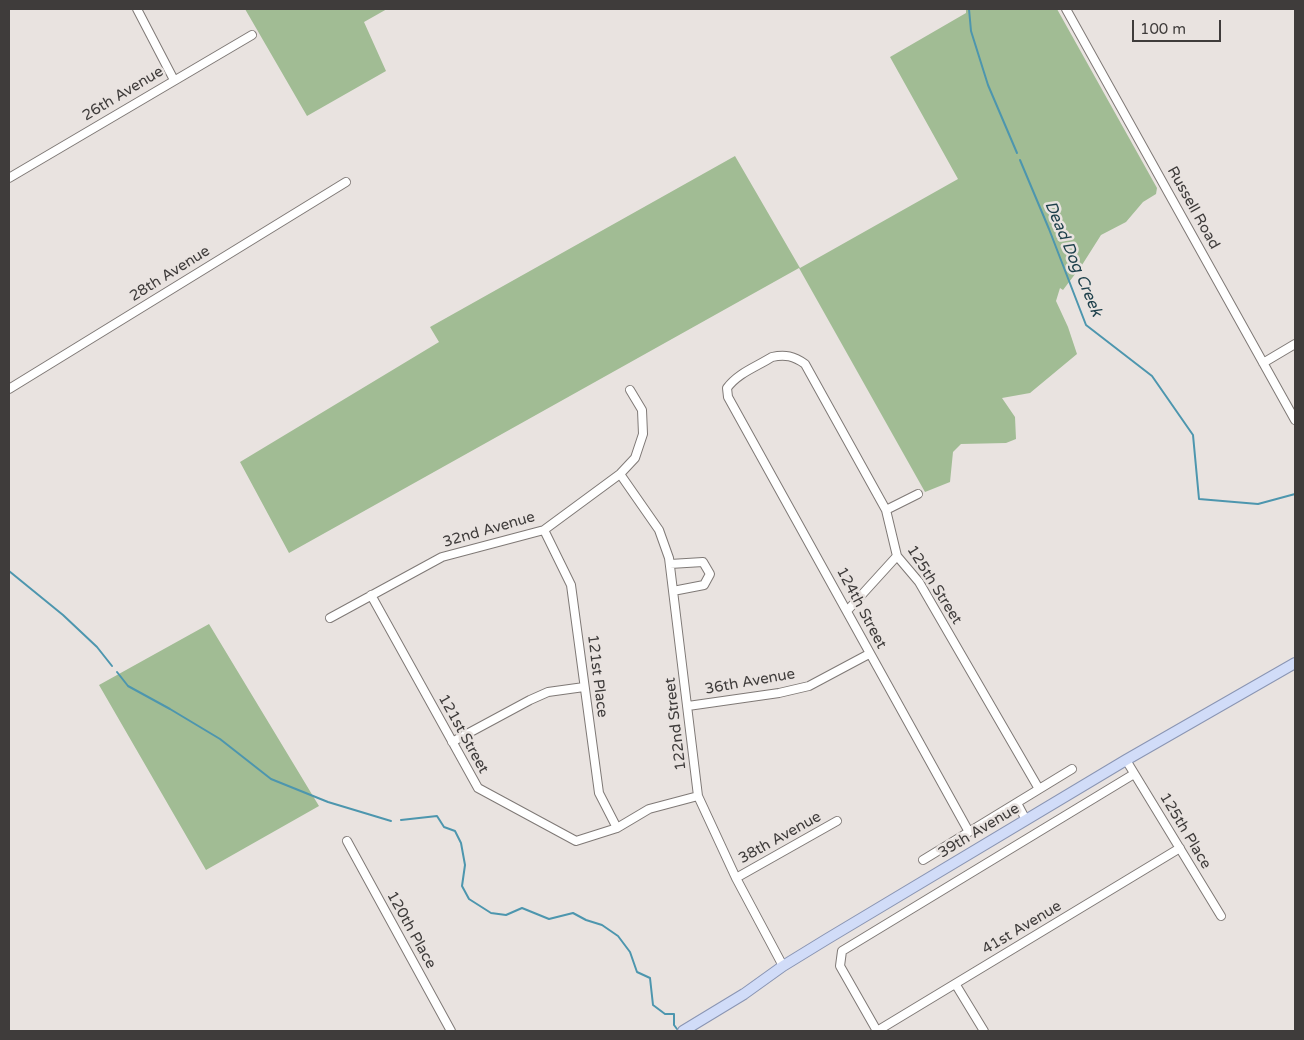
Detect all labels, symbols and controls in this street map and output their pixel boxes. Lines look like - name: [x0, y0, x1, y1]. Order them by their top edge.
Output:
- scale bar: [1134, 10, 1223, 42]
- text: 100 m: [1140, 20, 1186, 38]
- street label: 26th Avenue: [79, 63, 167, 125]
- street label: Russell Road: [1163, 164, 1223, 252]
- water label: Dead Dog Creek: [1040, 198, 1106, 320]
- street label: 28th Avenue: [127, 242, 213, 306]
- street label: 32nd Avenue: [441, 508, 537, 552]
- street label: 125th Street: [903, 542, 965, 628]
- street label: 124th Street: [832, 564, 890, 652]
- street label: 121st Place: [583, 633, 611, 719]
- street label: 36th Avenue: [703, 665, 797, 699]
- street label: 122nd Street: [661, 676, 691, 772]
- street label: 121st Street: [434, 691, 492, 777]
- street label: 125th Place: [1155, 790, 1215, 872]
- street label: 39th Avenue: [935, 800, 1023, 862]
- street label: 38th Avenue: [736, 808, 824, 868]
- street label: 120th Place: [382, 888, 440, 972]
- street label: 41st Avenue: [979, 897, 1065, 959]

